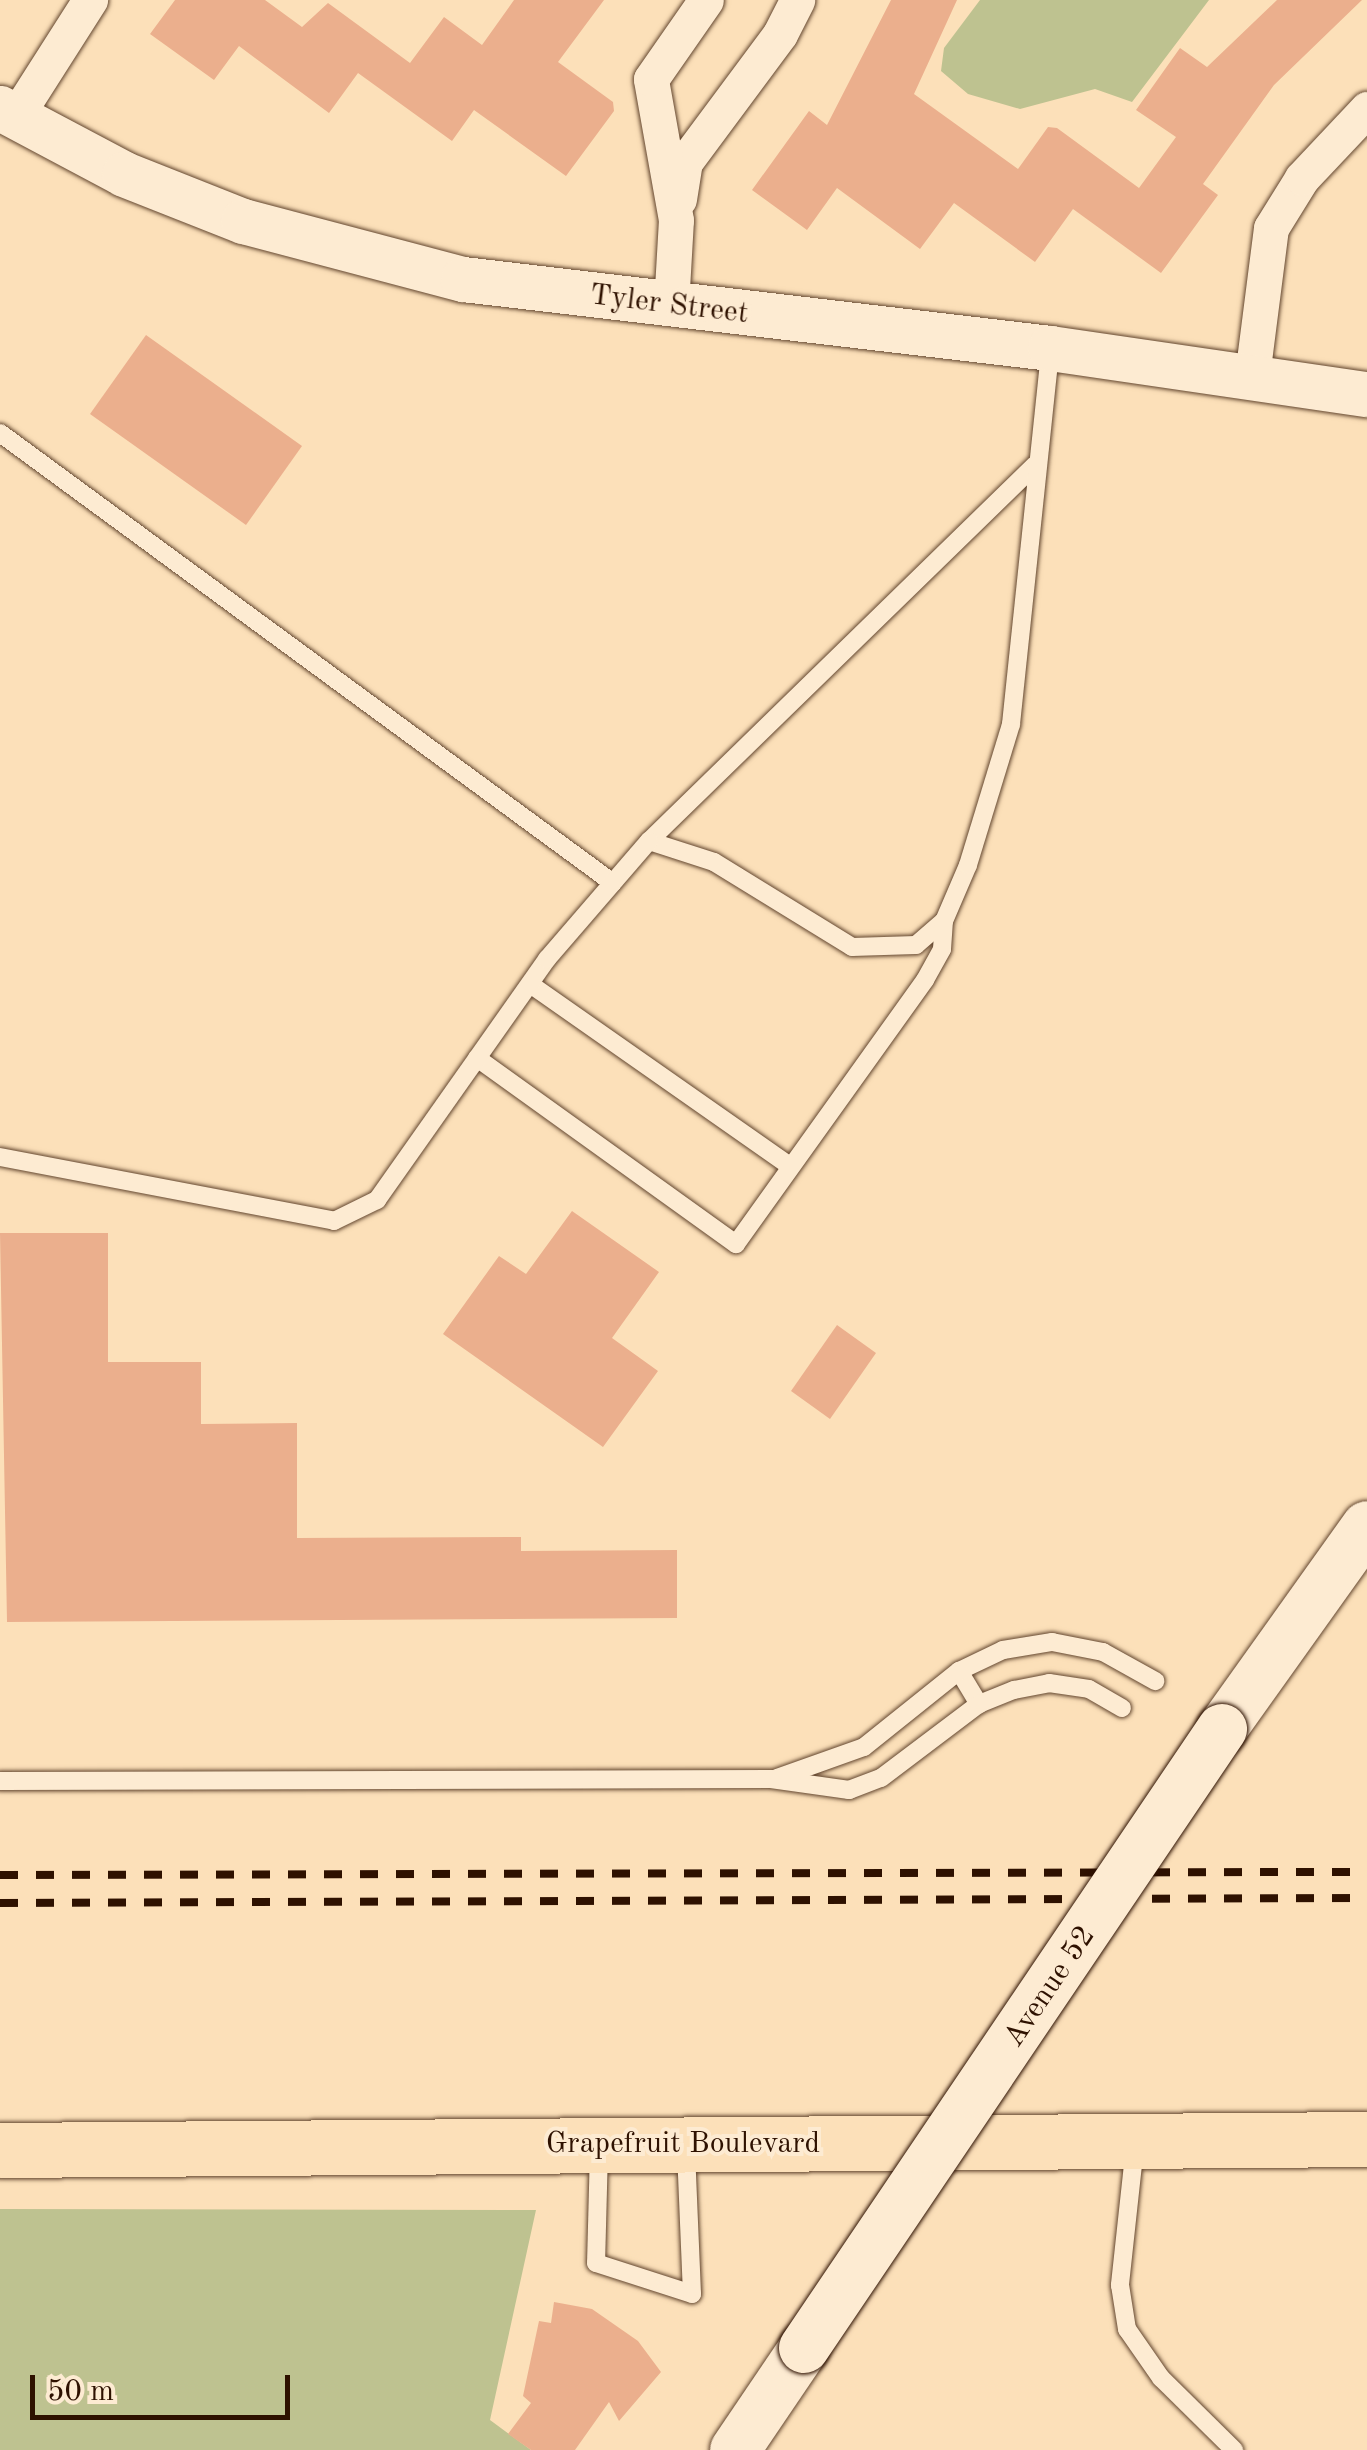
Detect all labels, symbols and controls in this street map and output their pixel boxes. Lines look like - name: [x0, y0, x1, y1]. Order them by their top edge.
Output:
- street label: Tyler Street: [588, 277, 750, 333]
- street label: Avenue 52: [996, 1920, 1104, 2054]
- street label: Grapefruit Boulevard: [546, 2126, 820, 2162]
- scale bar: [35, 2355, 295, 2417]
- text: 50 m: [47, 2377, 114, 2407]

